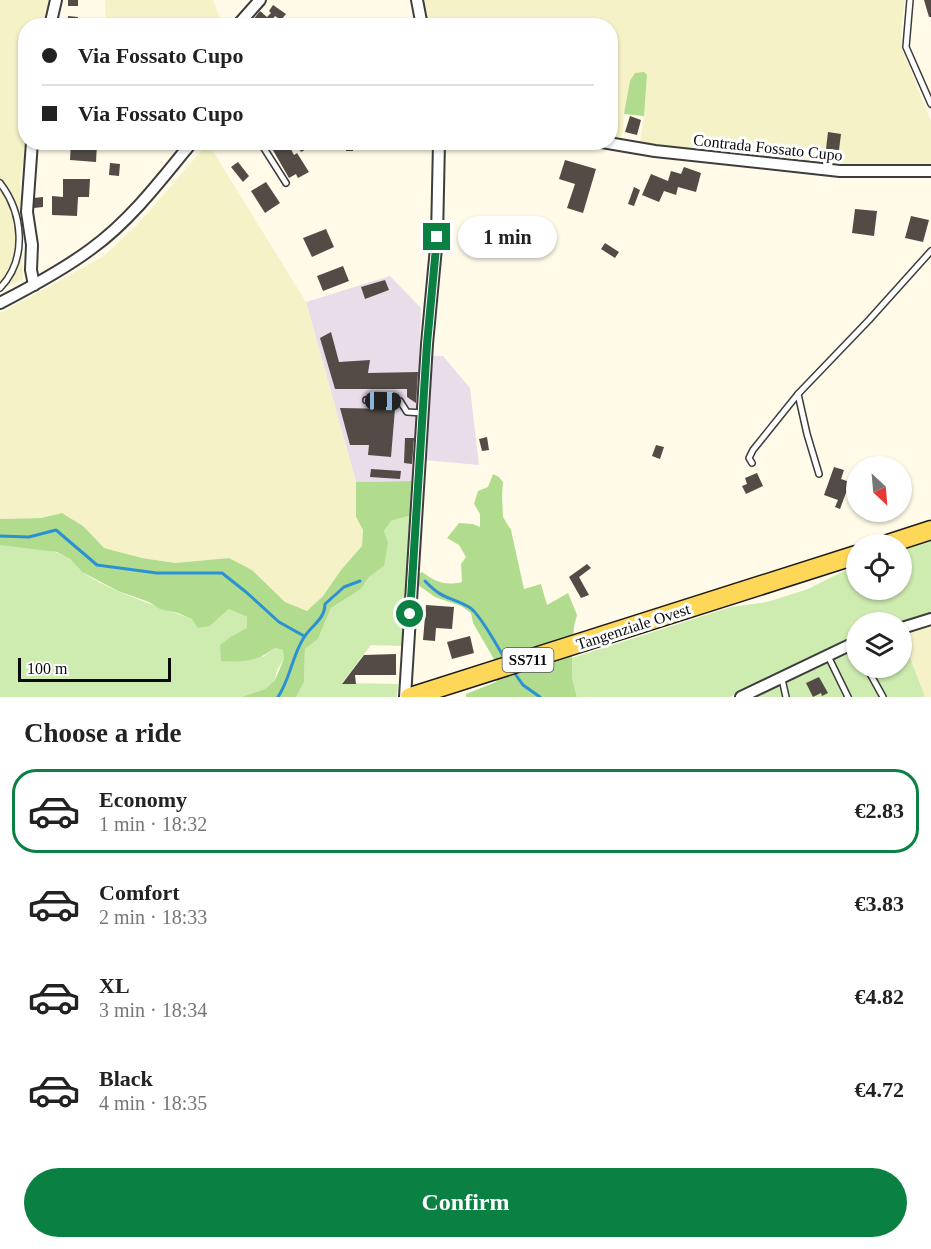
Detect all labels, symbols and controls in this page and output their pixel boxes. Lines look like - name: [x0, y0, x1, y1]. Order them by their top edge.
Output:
- text: Via Fossato Cupo: [78, 43, 243, 68]
- text: Via Fossato Cupo: [78, 101, 243, 126]
- street label: Contrada Fossato Cupo: [692, 131, 844, 165]
- callout: 1 min: [458, 216, 557, 258]
- route end: [423, 223, 450, 250]
- text: 1 min: [483, 226, 532, 248]
- car: [365, 392, 401, 410]
- north arrow: [846, 456, 912, 522]
- map controls: [846, 456, 912, 678]
- button: locate: [846, 534, 912, 600]
- route start: [396, 600, 423, 627]
- street label: Tangenziale Ovest: [574, 600, 693, 654]
- button: layers: [846, 612, 912, 678]
- road number: SS711: [502, 648, 554, 672]
- scale bar: [18, 655, 171, 682]
- text: 100 m: [27, 660, 67, 677]
- text: Choose a ride: [24, 718, 182, 748]
- icon: car: [27, 784, 81, 838]
- text: Economy: [99, 787, 187, 812]
- text: €2.83: [855, 798, 904, 823]
- text: 1 min · 18:32: [99, 813, 207, 835]
- icon: car: [27, 877, 81, 931]
- text: Comfort: [99, 880, 180, 905]
- text: €3.83: [855, 891, 904, 916]
- text: 2 min · 18:33: [99, 906, 207, 928]
- icon: car: [27, 970, 81, 1024]
- text: XL: [99, 973, 130, 998]
- text: €4.82: [855, 984, 904, 1009]
- text: 3 min · 18:34: [99, 999, 207, 1021]
- icon: car: [27, 1063, 81, 1117]
- text: Black: [99, 1066, 153, 1091]
- text: €4.72: [855, 1077, 904, 1102]
- text: 4 min · 18:35: [99, 1092, 207, 1114]
- button: Confirm: [24, 1168, 907, 1237]

